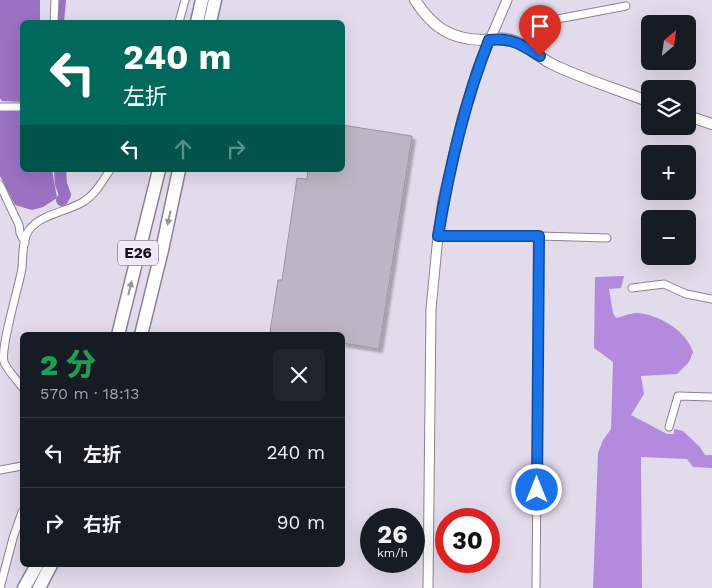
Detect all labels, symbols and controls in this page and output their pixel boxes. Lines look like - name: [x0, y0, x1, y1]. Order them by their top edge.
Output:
- pin: [519, 5, 561, 56]
- icon: arrive: [526, 12, 554, 40]
- north arrow: [641, 15, 696, 70]
- map controls: [641, 15, 696, 265]
- text: 240 m: [123, 36, 232, 78]
- icon: left: [40, 40, 105, 105]
- button: layers: [641, 80, 696, 135]
- text: 左折: [123, 84, 167, 109]
- icon: left: [116, 135, 144, 163]
- icon: ahead: [169, 135, 197, 163]
- icon: right: [222, 135, 250, 163]
- button: +: [641, 145, 696, 200]
- one-way arrow: [165, 210, 173, 225]
- button: −: [641, 210, 696, 265]
- road number: E26: [118, 240, 158, 266]
- one-way arrow: [126, 280, 134, 295]
- text: 2 分: [40, 347, 96, 382]
- button: close: [273, 349, 325, 401]
- text: 570 m · 18:13: [40, 384, 139, 403]
- icon: left: [40, 439, 68, 467]
- text: 240 m: [266, 441, 325, 464]
- text: 左折: [83, 443, 121, 466]
- position arrow: [510, 463, 562, 515]
- speed limit sign: 30: [435, 508, 500, 573]
- icon: right: [40, 509, 68, 537]
- text: 90 m: [277, 511, 325, 534]
- text: 右折: [83, 513, 121, 536]
- text: 26: [377, 520, 408, 549]
- text: km/h: [377, 546, 408, 560]

